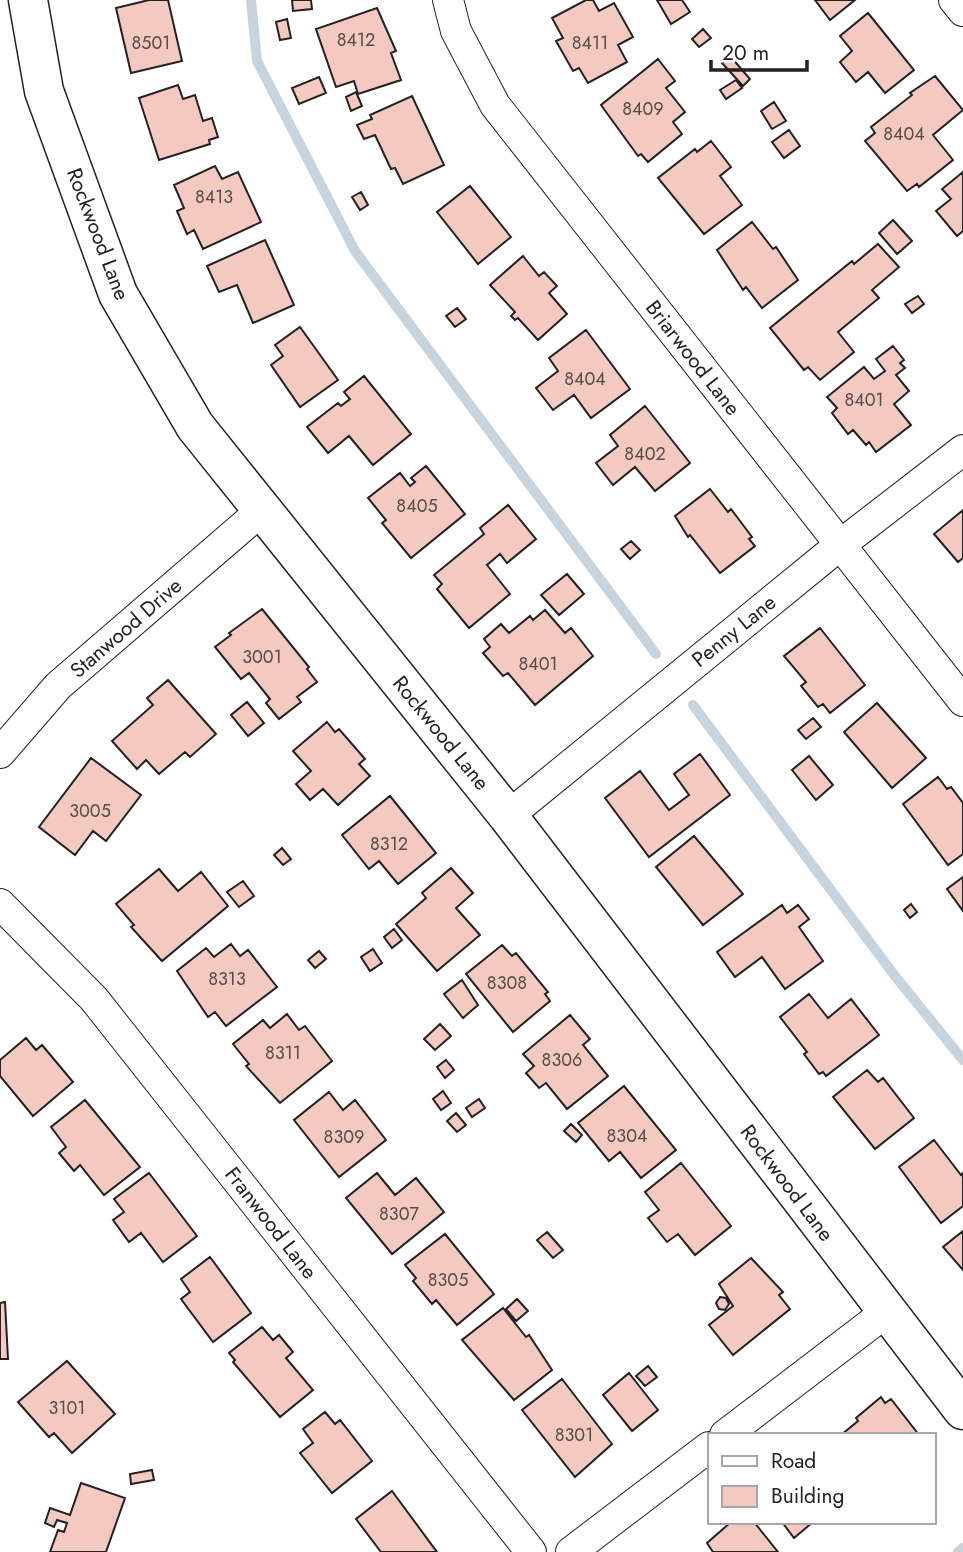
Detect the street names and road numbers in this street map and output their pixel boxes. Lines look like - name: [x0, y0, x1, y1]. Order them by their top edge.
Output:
- street label: Rockwood Lane: [59, 164, 137, 305]
- street label: Briarwood Lane: [638, 294, 748, 422]
- street label: Stanwood Drive: [64, 571, 189, 685]
- street label: Penny Lane: [685, 588, 783, 674]
- street label: Rockwood Lane: [385, 669, 497, 797]
- street label: Rockwood Lane: [733, 1118, 841, 1248]
- street label: Franwood Lane: [218, 1161, 324, 1286]

